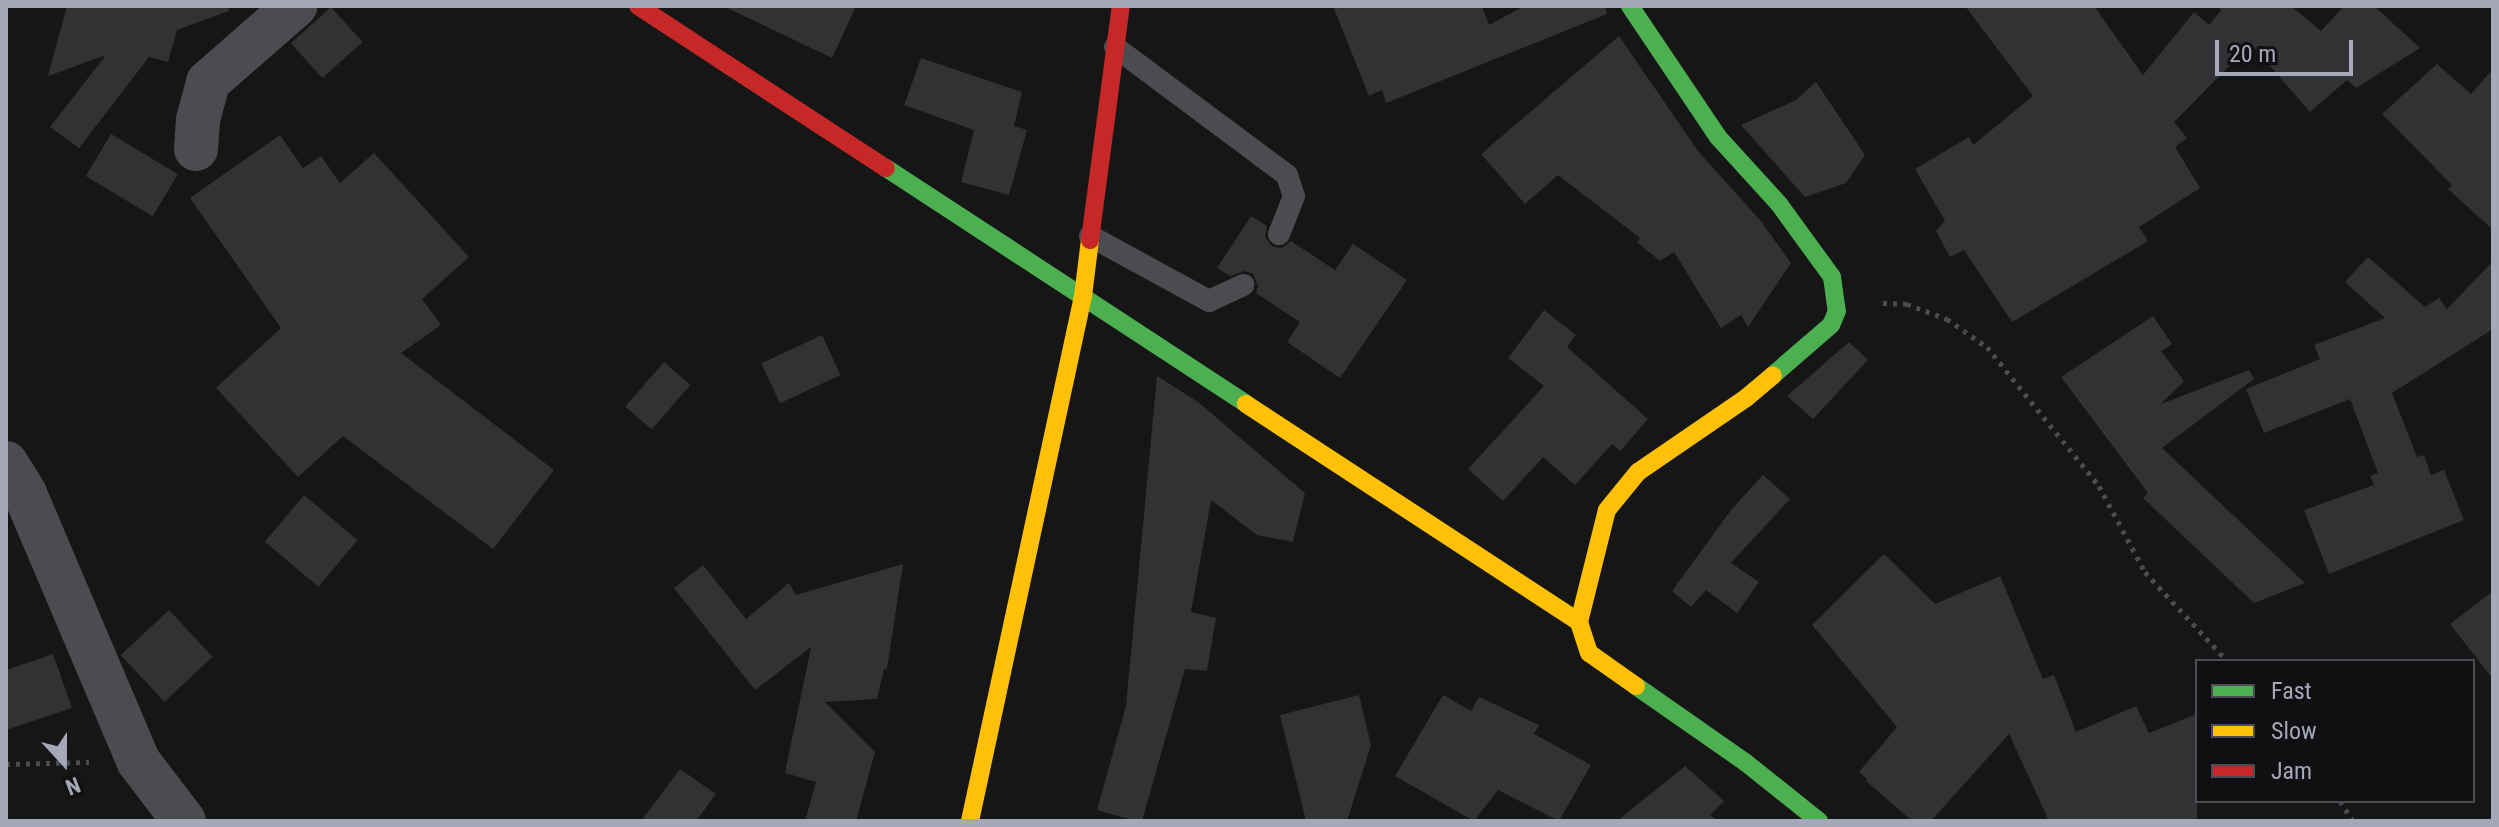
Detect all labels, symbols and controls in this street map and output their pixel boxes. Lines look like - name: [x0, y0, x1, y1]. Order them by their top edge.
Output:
- scale bar: [2219, 24, 2357, 74]
- text: 20 m: [2229, 40, 2276, 68]
- legend: [2195, 659, 2475, 803]
- text: Fast: [2271, 677, 2312, 705]
- text: Slow: [2271, 717, 2317, 745]
- north arrow: [24, 723, 104, 803]
- text: Jam: [2271, 757, 2312, 785]
- text: N: [62, 772, 84, 800]

